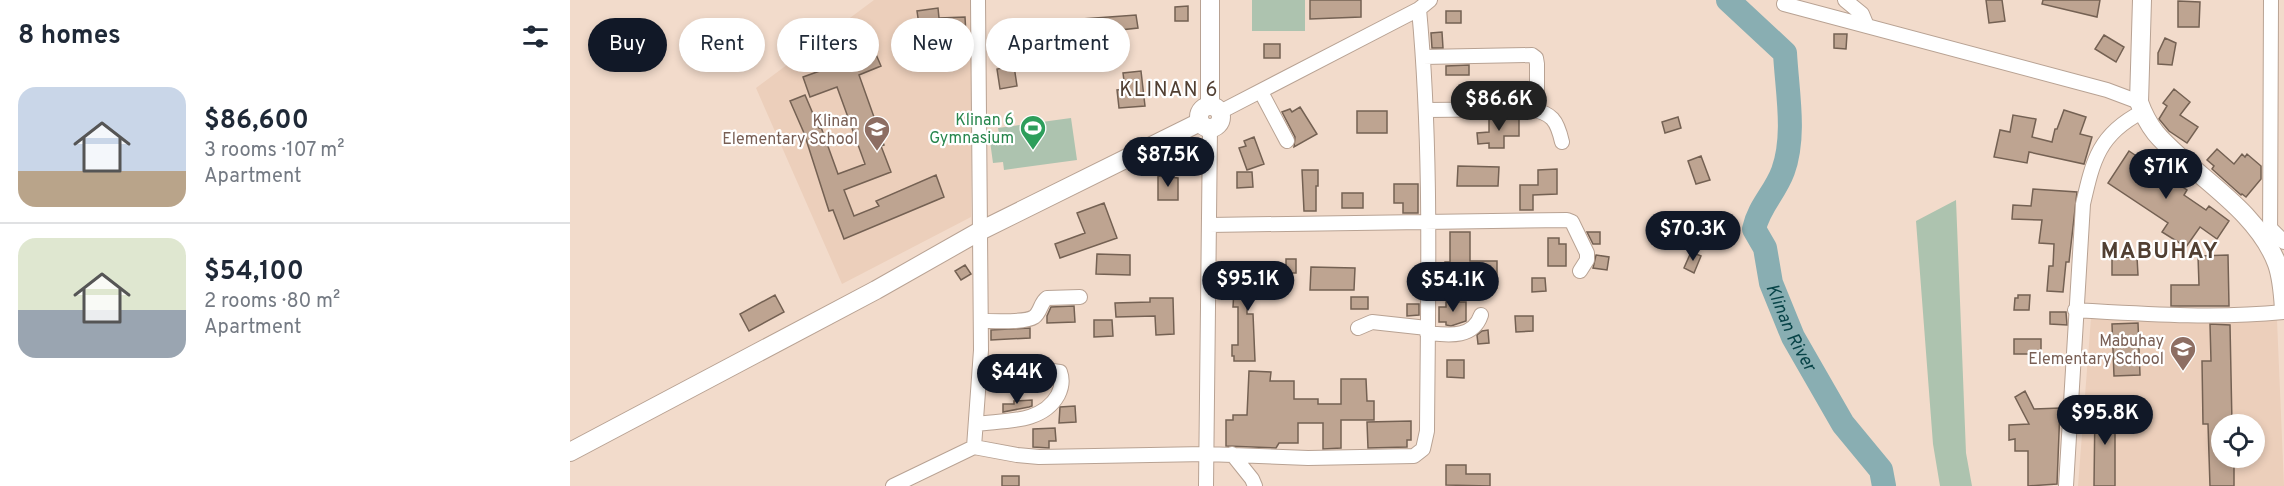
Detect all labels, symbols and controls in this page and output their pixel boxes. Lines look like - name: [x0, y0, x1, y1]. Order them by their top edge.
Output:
- chip: Buy: [588, 18, 667, 72]
- chip: Rent: [679, 18, 765, 72]
- chip: Filters: [777, 18, 879, 72]
- chip: New: [891, 18, 974, 72]
- chip: Apartment: [986, 18, 1130, 72]
- text: 8 homes: [18, 20, 121, 53]
- icon: filters: [519, 20, 552, 53]
- district label: KLINAN 6: [1119, 78, 1219, 104]
- pin: $86.6K: [1450, 81, 1548, 132]
- text: $86.6K: [1465, 87, 1533, 113]
- text: $86,600: [204, 105, 309, 138]
- icon: home: [66, 111, 138, 183]
- place label: Klinan 6 Gymnasium: [929, 111, 1014, 149]
- place label: Klinan Elementary School: [722, 112, 858, 150]
- sports icon: Klinan 6 Gymnasium: [1018, 113, 1048, 151]
- school or university icon: Klinan Elementary School: [862, 114, 892, 152]
- pin: $87.5K: [1119, 137, 1217, 188]
- text: 3 rooms · 107 m²: [204, 138, 345, 164]
- text: $87.5K: [1136, 143, 1200, 169]
- pin: $71K: [2130, 149, 2202, 200]
- text: $71K: [2143, 155, 2189, 181]
- text: Apartment: [204, 164, 302, 190]
- pin: $70.3K: [1644, 211, 1742, 262]
- text: $70.3K: [1660, 217, 1726, 243]
- district label: MABUHAY: [2101, 239, 2219, 266]
- text: $54,100: [204, 256, 304, 289]
- pin: $95.1K: [1199, 261, 1297, 312]
- icon: home: [66, 262, 138, 334]
- pin: $54.1K: [1404, 262, 1502, 313]
- text: $95.1K: [1216, 267, 1280, 293]
- text: $54.1K: [1421, 268, 1485, 294]
- water label: Klinan River: [1760, 281, 1821, 378]
- text: 2 rooms · 80 m²: [204, 289, 340, 315]
- text: Apartment: [204, 315, 302, 341]
- place label: Mabuhay Elementary School: [2028, 332, 2164, 370]
- school or university icon: Mabuhay Elementary School: [2168, 334, 2198, 372]
- pin: $44K: [981, 354, 1053, 405]
- text: $44K: [991, 360, 1043, 386]
- pin: $95.8K: [2056, 395, 2154, 446]
- text: $95.8K: [2071, 401, 2139, 427]
- map controls: [2211, 414, 2265, 468]
- button: locate: [2211, 414, 2265, 468]

